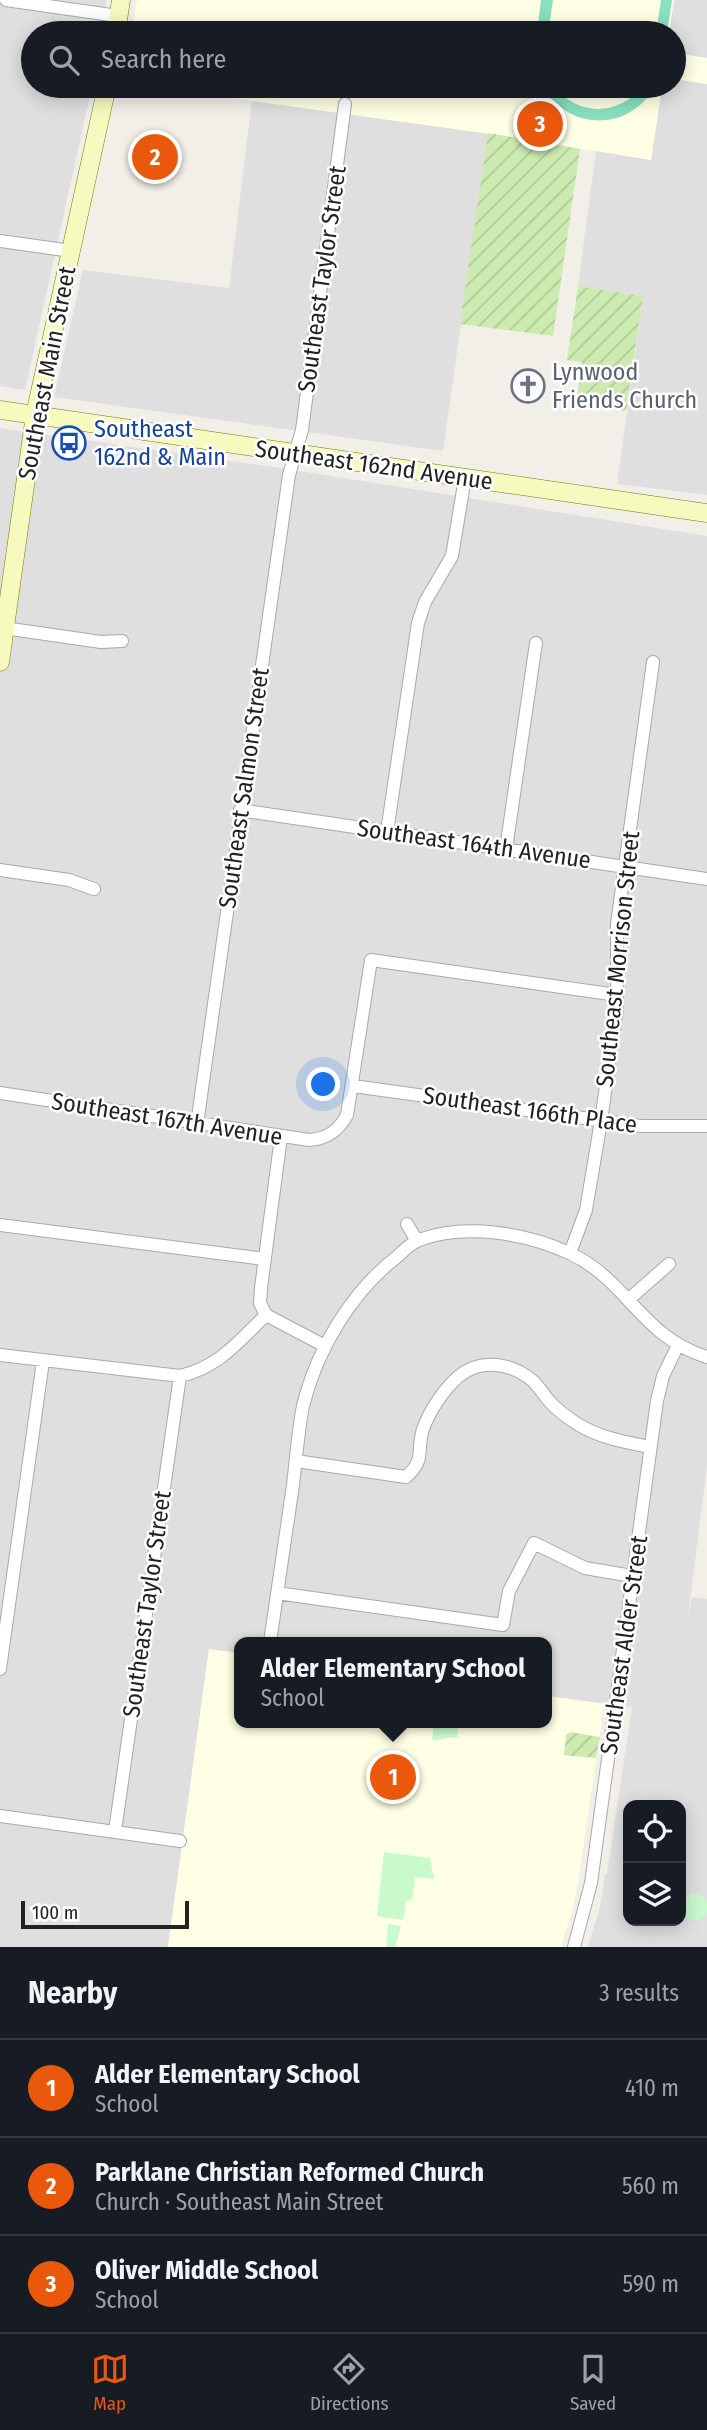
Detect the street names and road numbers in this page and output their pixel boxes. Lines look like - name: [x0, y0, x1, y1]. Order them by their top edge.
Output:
- street label: Southeast Taylor Street: [292, 164, 352, 394]
- street label: Southeast Main Street: [13, 264, 81, 482]
- street label: Southeast 162nd Avenue: [253, 434, 495, 496]
- street label: Southeast Salmon Street: [213, 666, 275, 910]
- street label: Southeast 164th Avenue: [355, 814, 593, 874]
- street label: Southeast Morrison Street: [591, 829, 645, 1088]
- street label: Southeast 166th Place: [421, 1081, 639, 1139]
- street label: Southeast 167th Avenue: [50, 1087, 284, 1151]
- street label: Southeast Taylor Street: [117, 1489, 177, 1719]
- street label: Southeast Alder Street: [595, 1533, 653, 1756]

